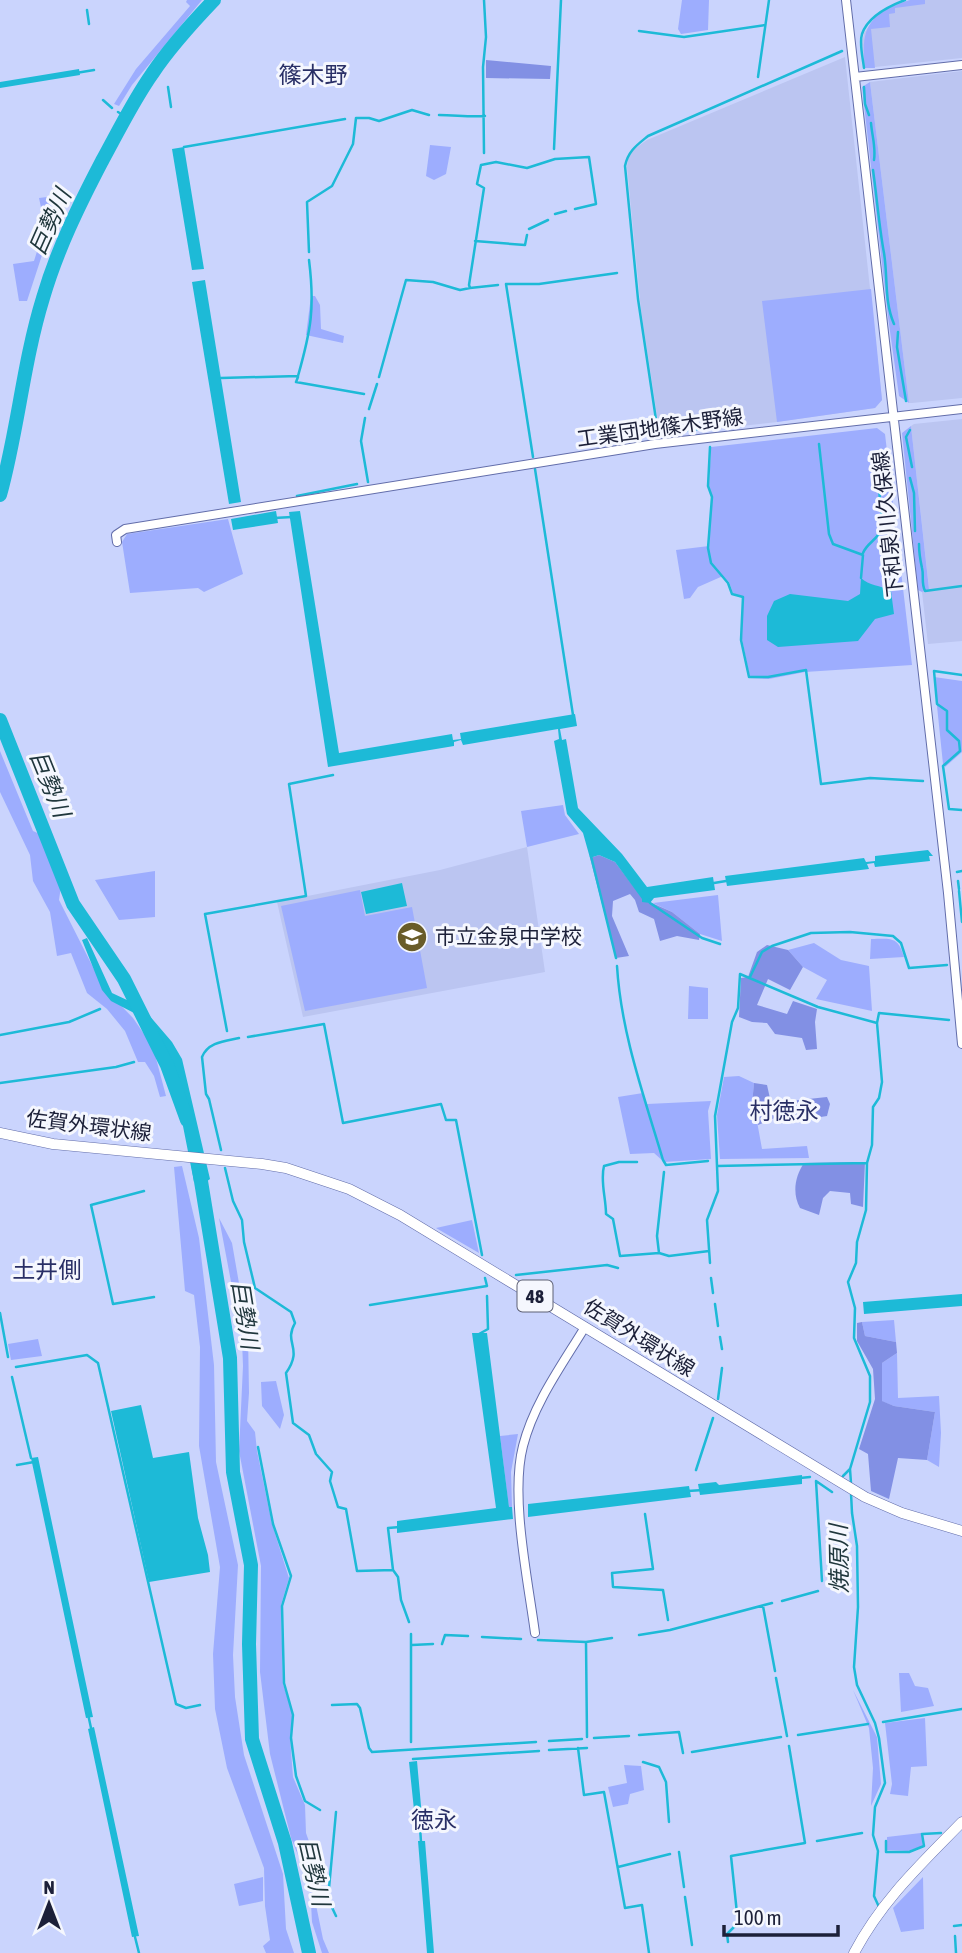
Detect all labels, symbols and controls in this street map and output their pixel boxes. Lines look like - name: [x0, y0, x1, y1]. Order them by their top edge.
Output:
- district label: 篠木野: [279, 62, 348, 88]
- water label: 巨勢川: [24, 182, 77, 259]
- street label: 工業団地篠木野線: [575, 403, 745, 451]
- street label: 下和泉川久保線: [867, 450, 907, 598]
- water label: 巨勢川: [25, 747, 76, 824]
- school or university icon: 市立金泉中学校: [395, 920, 429, 954]
- place label: 市立金泉中学校: [435, 924, 582, 948]
- district label: 村徳永: [750, 1098, 819, 1124]
- street label: 佐賀外環状線: [25, 1105, 153, 1145]
- district label: 土井側: [13, 1257, 82, 1283]
- water label: 巨勢川: [227, 1279, 264, 1354]
- road number: 48: [518, 1280, 552, 1312]
- street label: 佐賀外環状線: [580, 1294, 699, 1381]
- water label: 焼原川: [825, 1521, 853, 1594]
- district label: 徳永: [411, 1807, 457, 1833]
- water label: 巨勢川: [294, 1835, 335, 1911]
- north arrow: [14, 1869, 84, 1939]
- text: N: [43, 1876, 55, 1898]
- scale bar: [724, 1894, 838, 1938]
- text: 100 m: [734, 1905, 782, 1929]

